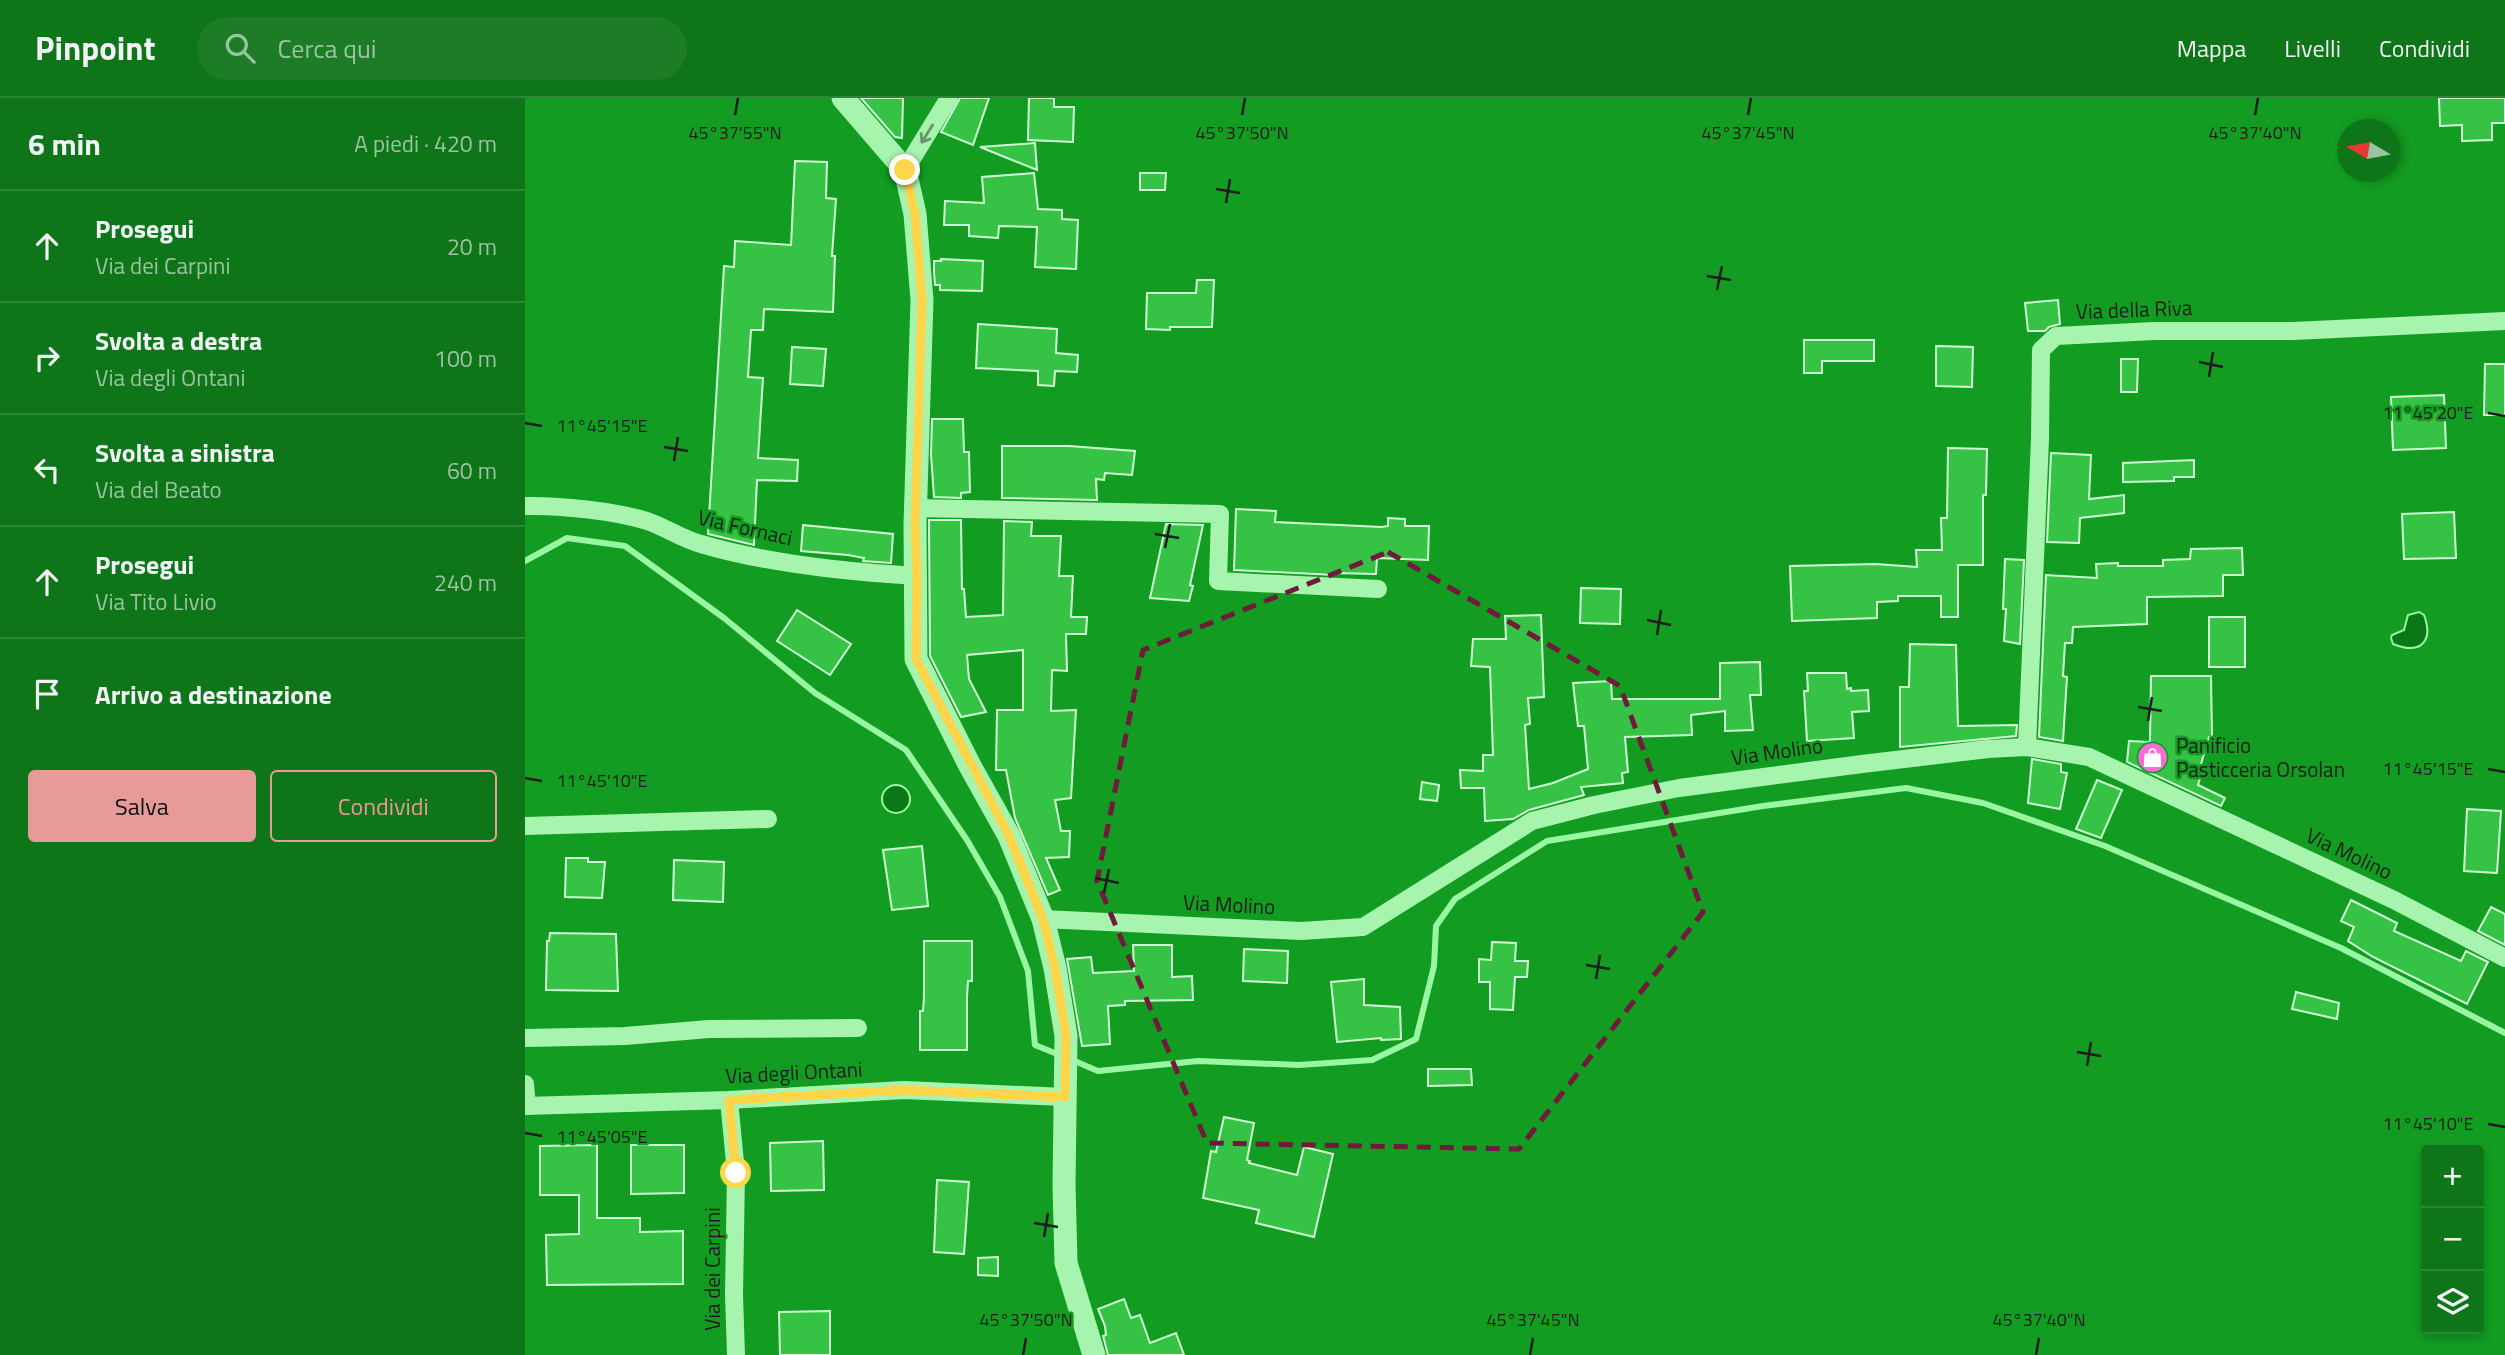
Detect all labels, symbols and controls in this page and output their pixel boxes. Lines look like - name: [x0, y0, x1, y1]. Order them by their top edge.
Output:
- search box: [197, 17, 687, 80]
- text: Pinpoint: [35, 23, 155, 73]
- icon: search: [221, 29, 259, 67]
- text: Cerca qui: [277, 29, 377, 68]
- text: Mappa: [2177, 30, 2246, 66]
- text: Livelli: [2284, 30, 2341, 66]
- text: Condividi: [2379, 30, 2470, 66]
- text: 45°37'55"N: [688, 119, 782, 146]
- text: 45°37'50"N: [1195, 119, 1289, 146]
- text: 45°37'45"N: [1701, 119, 1795, 146]
- text: 45°37'40"N: [2208, 119, 2302, 146]
- north arrow: [2337, 119, 2400, 182]
- text: 6 min: [28, 121, 101, 167]
- one-way arrow: [920, 124, 935, 143]
- text: A piedi · 420 m: [354, 126, 497, 161]
- route end: [889, 154, 920, 185]
- text: Prosegui: [95, 209, 194, 248]
- icon: ahead: [28, 227, 66, 265]
- text: 20 m: [447, 229, 497, 264]
- text: Via dei Carpini: [95, 248, 230, 283]
- street label: Via della Riva: [2075, 291, 2193, 327]
- text: Svolta a destra: [95, 321, 262, 360]
- icon: right: [28, 339, 66, 377]
- text: 100 m: [434, 341, 497, 376]
- text: Via degli Ontani: [95, 360, 245, 395]
- text: 11°45'20"E: [2383, 399, 2474, 426]
- text: 11°45'15"E: [557, 412, 648, 439]
- text: Svolta a sinistra: [95, 433, 275, 472]
- icon: left: [28, 451, 66, 489]
- text: 60 m: [447, 453, 497, 488]
- text: Via del Beato: [95, 472, 222, 507]
- street label: Via Fornaci: [695, 501, 796, 553]
- text: Prosegui: [95, 545, 194, 584]
- icon: ahead: [28, 563, 66, 601]
- text: 240 m: [434, 565, 497, 600]
- text: Via Tito Livio: [95, 584, 217, 619]
- icon: arrive: [28, 675, 66, 713]
- text: Arrivo a destinazione: [95, 675, 332, 714]
- street label: Via Molino: [1729, 729, 1825, 773]
- place label: Panificio Pasticceria Orsolan: [2176, 729, 2345, 785]
- shop icon: Panificio Pasticceria Orsolan: [2136, 741, 2170, 775]
- text: 11°45'15"E: [2383, 755, 2474, 782]
- text: 11°45'10"E: [557, 767, 648, 794]
- button: Salva: [28, 770, 256, 842]
- button: Condividi: [270, 770, 497, 842]
- street label: Via Molino: [2301, 819, 2398, 887]
- street label: Via Molino: [1182, 886, 1276, 922]
- street label: Via degli Ontani: [725, 1052, 863, 1092]
- text: 11°45'10"E: [2383, 1110, 2474, 1137]
- text: 11°45'05"E: [557, 1123, 648, 1150]
- map controls: [2421, 1145, 2484, 1334]
- button: +: [2421, 1145, 2484, 1208]
- route start: [720, 1157, 751, 1188]
- street label: Via dei Carpini: [696, 1207, 728, 1331]
- button: −: [2421, 1208, 2484, 1271]
- button: layers: [2421, 1271, 2484, 1334]
- text: 45°37'50"N: [979, 1306, 1073, 1333]
- text: 45°37'45"N: [1486, 1306, 1580, 1333]
- text: 45°37'40"N: [1992, 1306, 2086, 1333]

